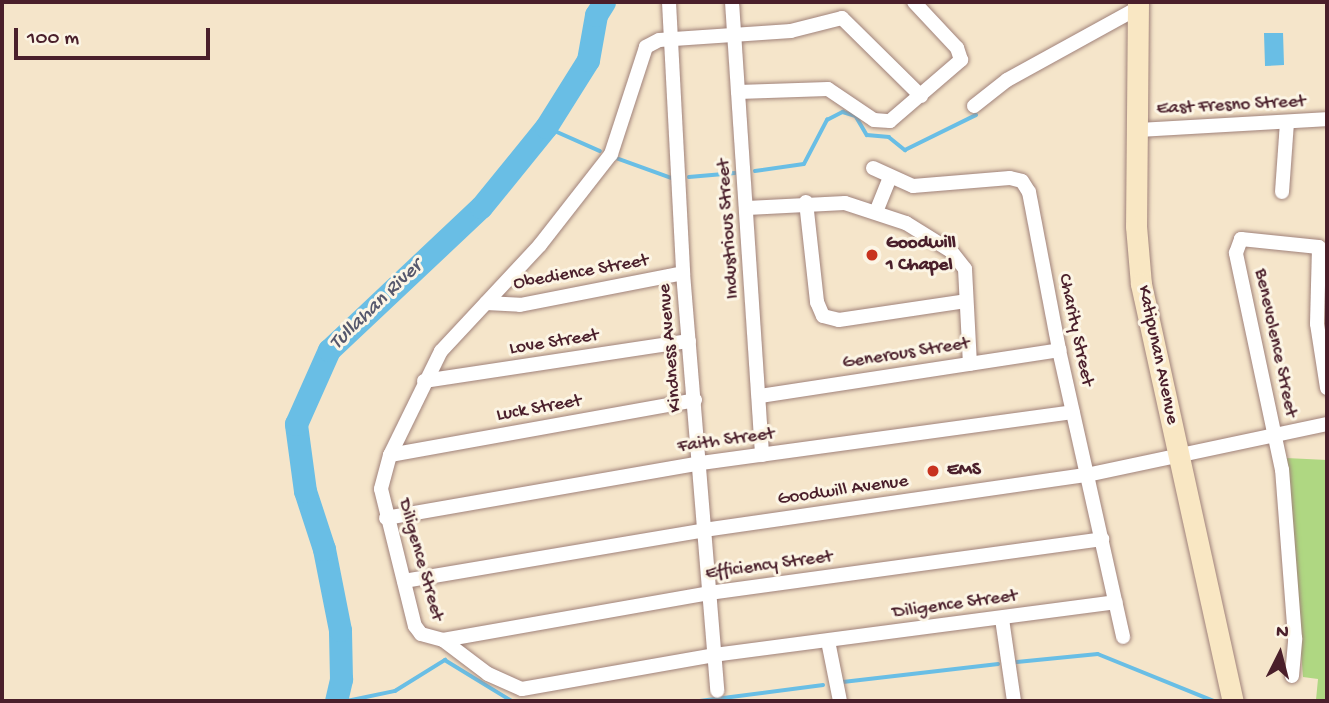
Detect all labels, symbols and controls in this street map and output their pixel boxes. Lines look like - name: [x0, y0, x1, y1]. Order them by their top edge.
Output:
- scale bar: [18, 14, 214, 58]
- text: 100 m: [27, 27, 79, 52]
- street label: East Fresno Street: [1156, 91, 1306, 121]
- street label: Industrious Street: [713, 158, 745, 300]
- place label: Goodwill 1 Chapel: [886, 233, 956, 277]
- marker: Goodwill 1 Chapel: [864, 247, 880, 263]
- street label: Obedience Street: [512, 250, 650, 296]
- water label: Tullahan River: [325, 255, 429, 357]
- street label: Benevolence Street: [1248, 267, 1302, 419]
- street label: Charity Street: [1052, 272, 1098, 388]
- street label: Kindness Avenue: [654, 283, 688, 413]
- street label: Katipunan Avenue: [1131, 283, 1183, 427]
- street label: Love Street: [508, 325, 600, 361]
- street label: Generous Street: [841, 333, 971, 375]
- street label: Luck Street: [495, 390, 583, 428]
- street label: Faith Street: [676, 423, 776, 459]
- place label: EMS: [947, 460, 981, 482]
- marker: EMS: [925, 463, 941, 479]
- street label: Goodwill Avenue: [776, 471, 910, 511]
- street label: Diligence Street: [392, 496, 448, 624]
- street label: Efficiency Street: [704, 546, 834, 586]
- street label: Diligence Street: [891, 585, 1019, 625]
- north arrow: [1245, 619, 1315, 689]
- text: N: [1275, 621, 1290, 645]

